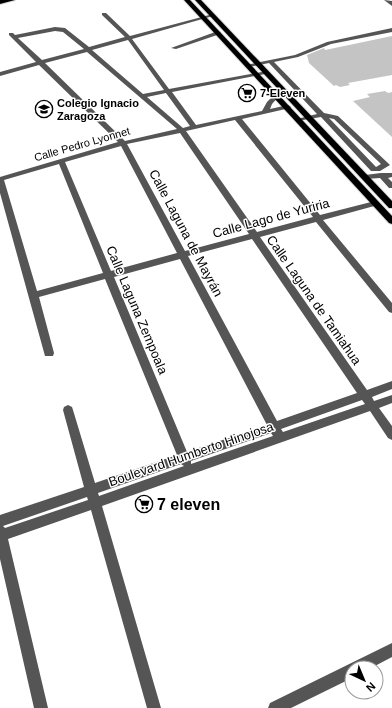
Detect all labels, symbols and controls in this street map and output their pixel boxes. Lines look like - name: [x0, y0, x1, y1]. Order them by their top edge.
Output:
- supermarket icon: 7-Eleven: [237, 83, 257, 103]
- place label: 7-Eleven: [260, 87, 306, 99]
- place label: Colegio Ignacio Zaragoza: [57, 97, 139, 122]
- school or university icon: Colegio Ignacio Zaragoza: [34, 99, 54, 119]
- street label: Calle Pedro Lyonnet: [33, 125, 131, 163]
- street label: Calle Laguna de Mayrán: [146, 167, 226, 299]
- street label: Calle Lago de Yuriria: [211, 195, 332, 241]
- street label: Calle Laguna de Tamiahua: [264, 232, 365, 368]
- street label: Calle Laguna Zempoala: [103, 244, 171, 377]
- street label: Boulevard Humberto Hinojosa: [107, 418, 276, 489]
- supermarket icon: 7 eleven: [134, 494, 154, 514]
- place label: 7 eleven: [157, 496, 220, 513]
- north arrow: [344, 660, 384, 700]
- text: N: [364, 680, 378, 694]

